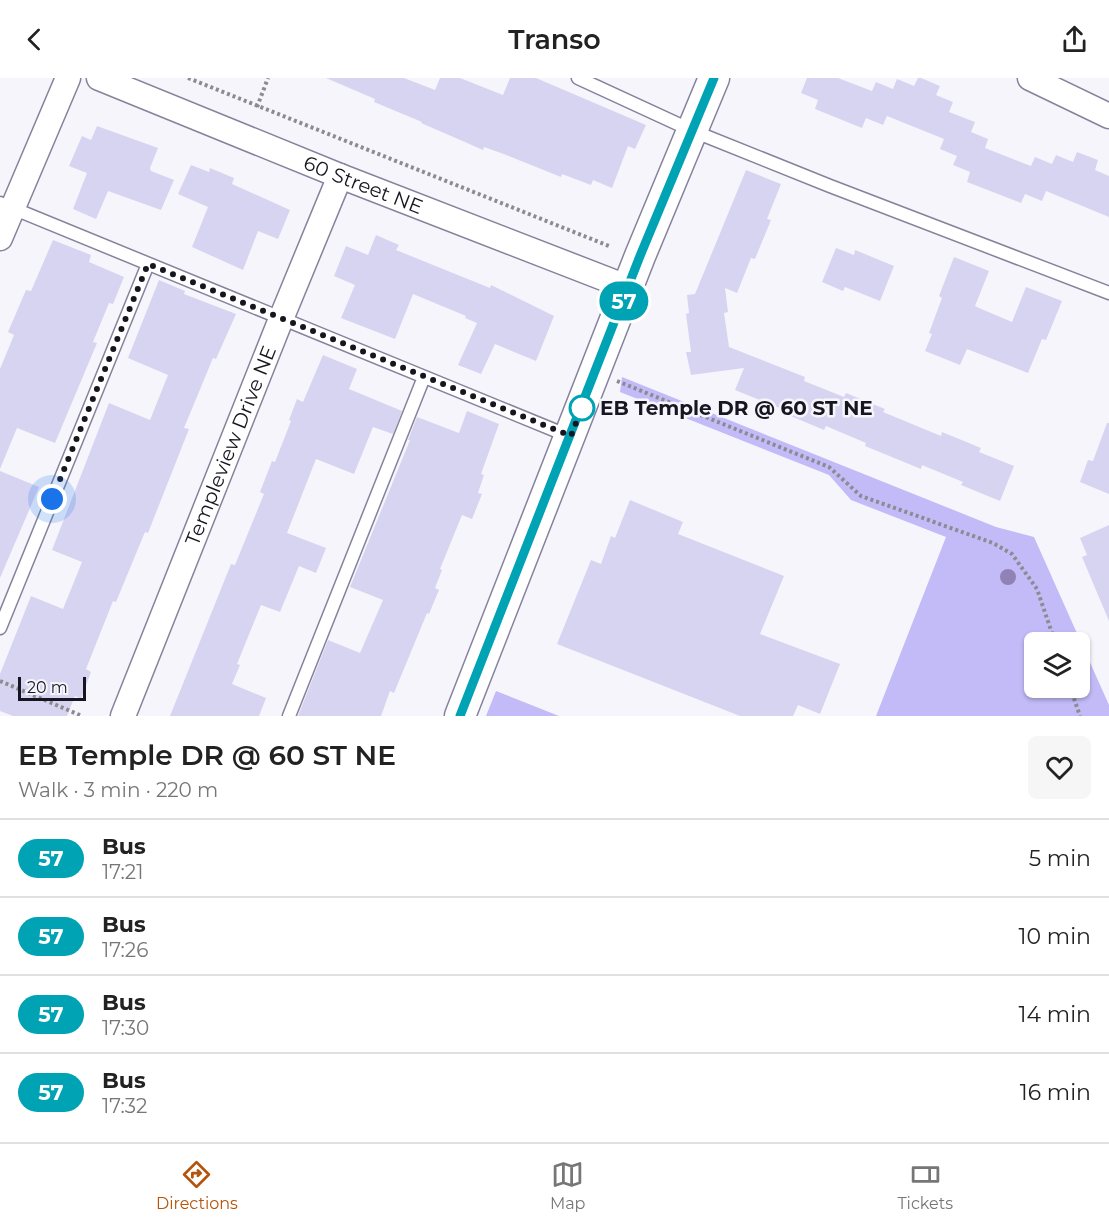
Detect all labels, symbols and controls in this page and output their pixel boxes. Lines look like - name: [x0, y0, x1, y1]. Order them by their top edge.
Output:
- icon: back: [18, 23, 51, 56]
- text: Transo: [508, 23, 601, 56]
- icon: share: [1058, 23, 1091, 56]
- street label: 60 Street NE: [300, 150, 426, 219]
- line badge: 57: [597, 282, 651, 320]
- text: 57: [611, 289, 637, 314]
- street label: Templeview Drive NE: [180, 342, 281, 549]
- marker: EB Temple DR @ 60 ST NE: [569, 395, 595, 421]
- place label: EB Temple DR @ 60 ST NE: [600, 396, 873, 420]
- your location: [37, 484, 67, 514]
- map controls: [1024, 632, 1090, 698]
- button: layers: [1024, 632, 1090, 698]
- scale bar: [18, 674, 86, 702]
- text: 20 m: [27, 678, 68, 697]
- button: heart: [1028, 736, 1091, 799]
- text: EB Temple DR @ 60 ST NE: [18, 738, 396, 772]
- text: Walk · 3 min · 220 m: [18, 778, 218, 802]
- text: Bus: [102, 833, 146, 860]
- text: 5 min: [1029, 845, 1091, 872]
- text: 57: [38, 846, 64, 871]
- text: 17:21: [102, 860, 143, 884]
- text: Bus: [102, 911, 146, 938]
- text: 10 min: [1019, 923, 1091, 950]
- text: 57: [38, 924, 64, 949]
- text: 17:26: [102, 938, 148, 962]
- text: Bus: [102, 989, 146, 1016]
- text: 14 min: [1019, 1001, 1091, 1028]
- text: 57: [38, 1002, 64, 1027]
- text: 17:30: [102, 1016, 149, 1040]
- text: Bus: [102, 1067, 146, 1094]
- text: 16 min: [1020, 1079, 1091, 1106]
- text: 57: [38, 1080, 64, 1105]
- text: 17:32: [102, 1094, 147, 1118]
- tab: Directions: [156, 1158, 238, 1213]
- tab: Map: [550, 1158, 585, 1213]
- tab: Tickets: [897, 1158, 953, 1213]

